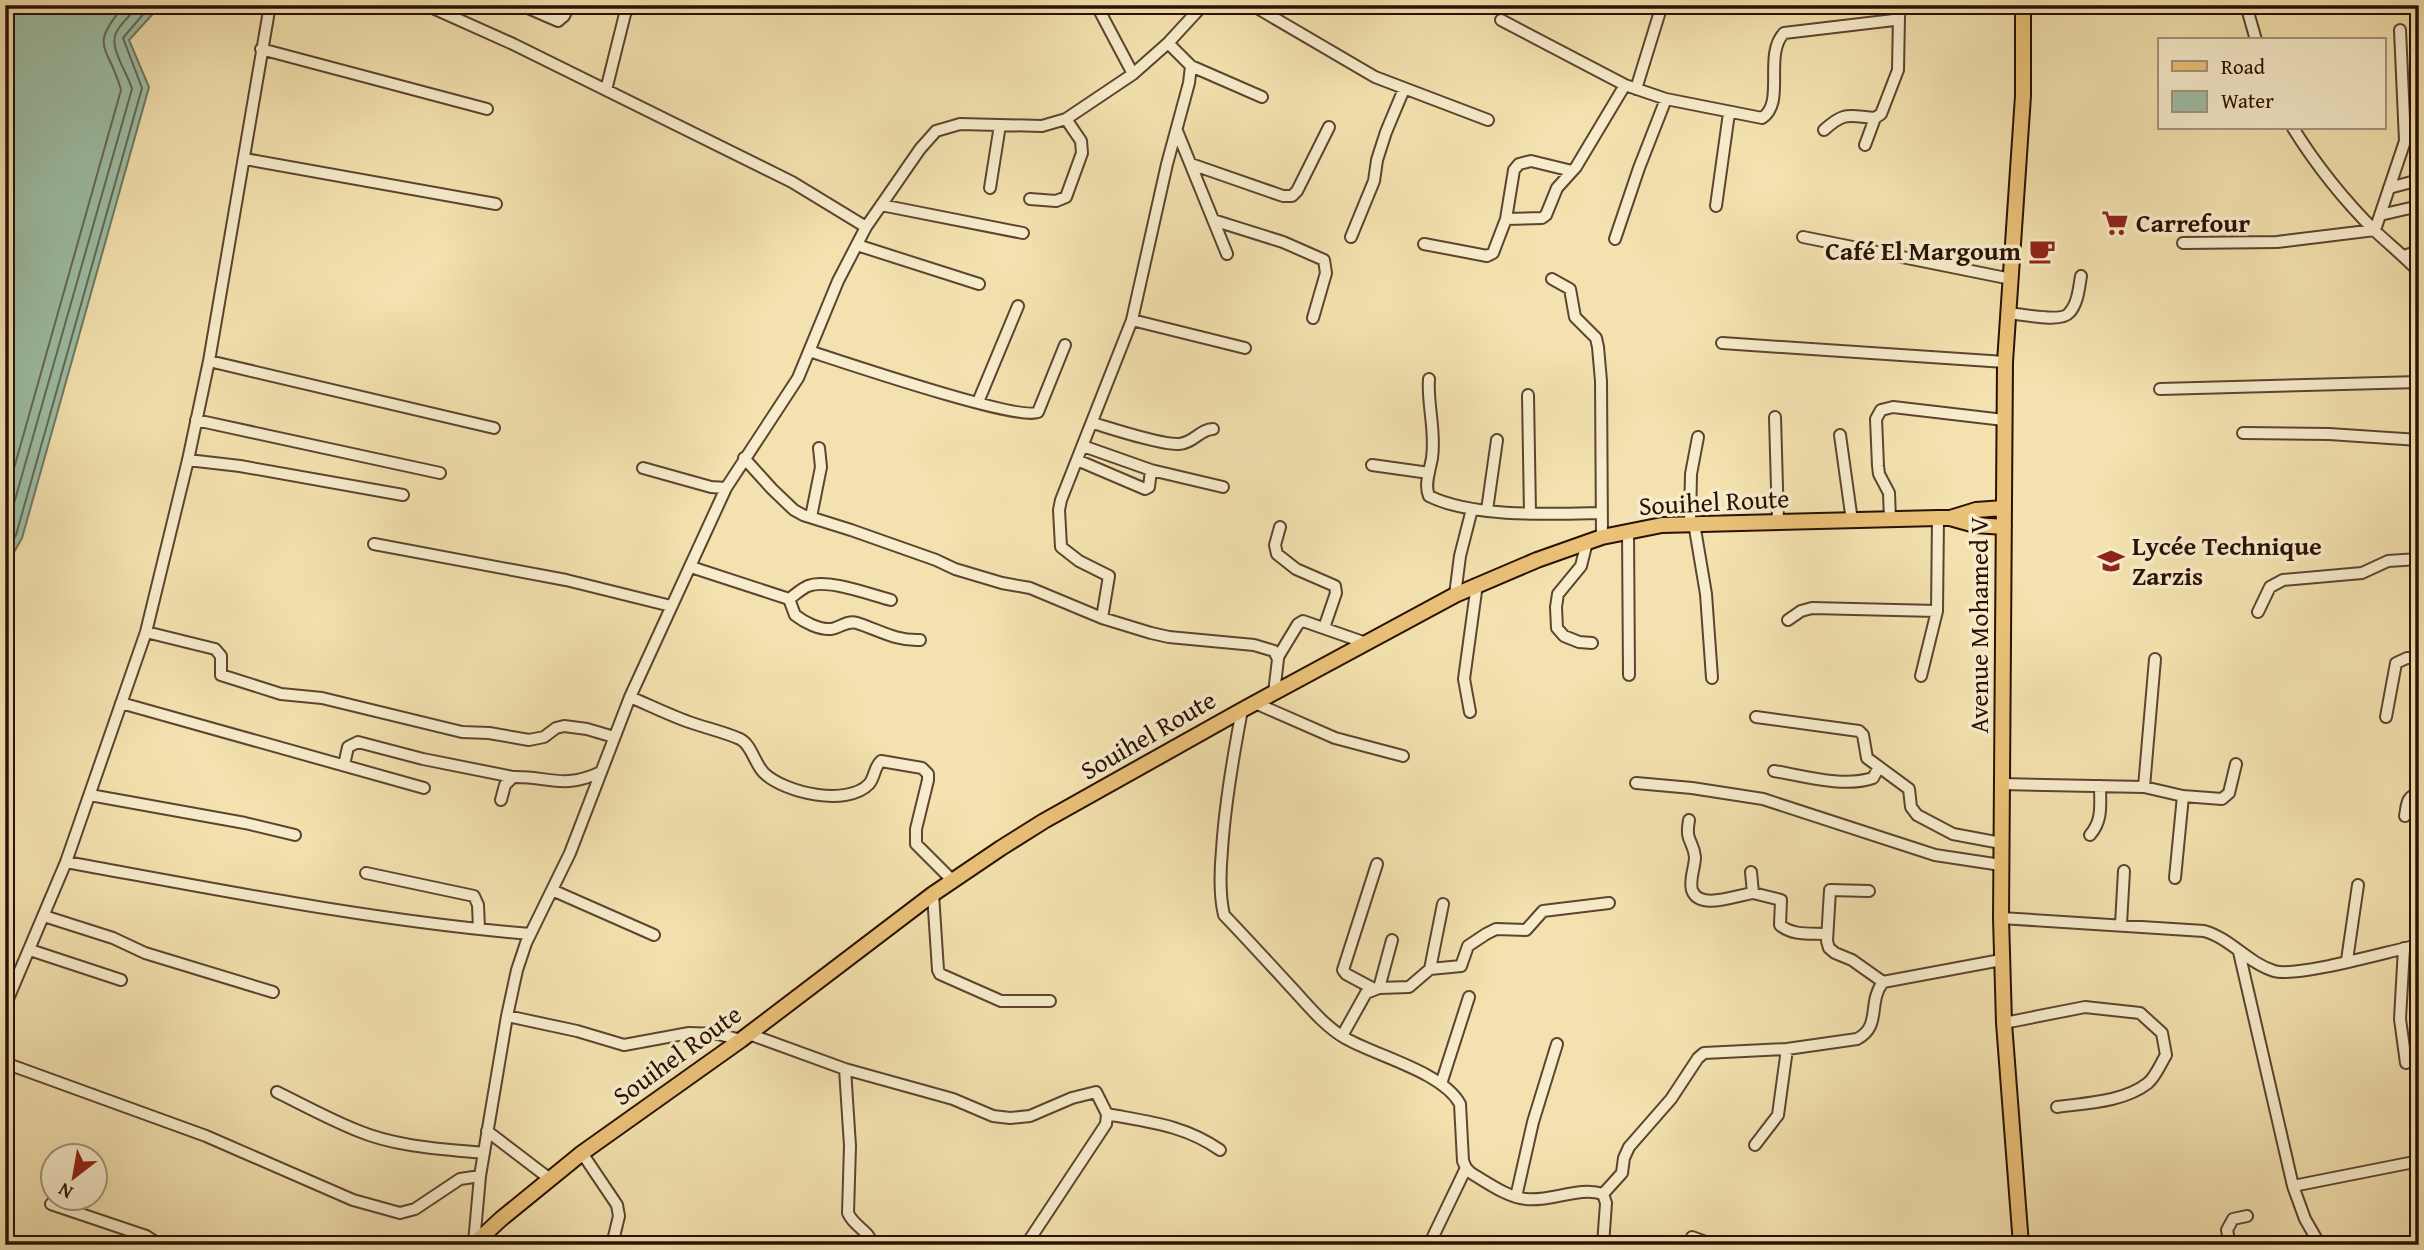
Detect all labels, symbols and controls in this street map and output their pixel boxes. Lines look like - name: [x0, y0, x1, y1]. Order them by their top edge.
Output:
- legend: [2158, 38, 2386, 130]
- text: Road: [2221, 51, 2266, 82]
- text: Water: [2221, 85, 2274, 116]
- place label: Carrefour: [2136, 203, 2250, 242]
- supermarket icon: Carrefour: [2100, 208, 2130, 238]
- place label: Café El Margoum: [1825, 231, 2022, 270]
- cafe icon: Café El Margoum: [2027, 236, 2057, 266]
- street label: Souihel Route: [1638, 478, 1790, 525]
- street label: Avenue Mohamed V: [1959, 516, 1998, 734]
- place label: Lycée Technique Zarzis: [2132, 526, 2322, 595]
- school or university icon: Lycée Technique Zarzis: [2096, 546, 2126, 576]
- street label: Souihel Route: [1073, 680, 1223, 789]
- street label: Souihel Route: [604, 994, 749, 1115]
- north arrow: [38, 1142, 108, 1212]
- text: N: [52, 1176, 78, 1207]

